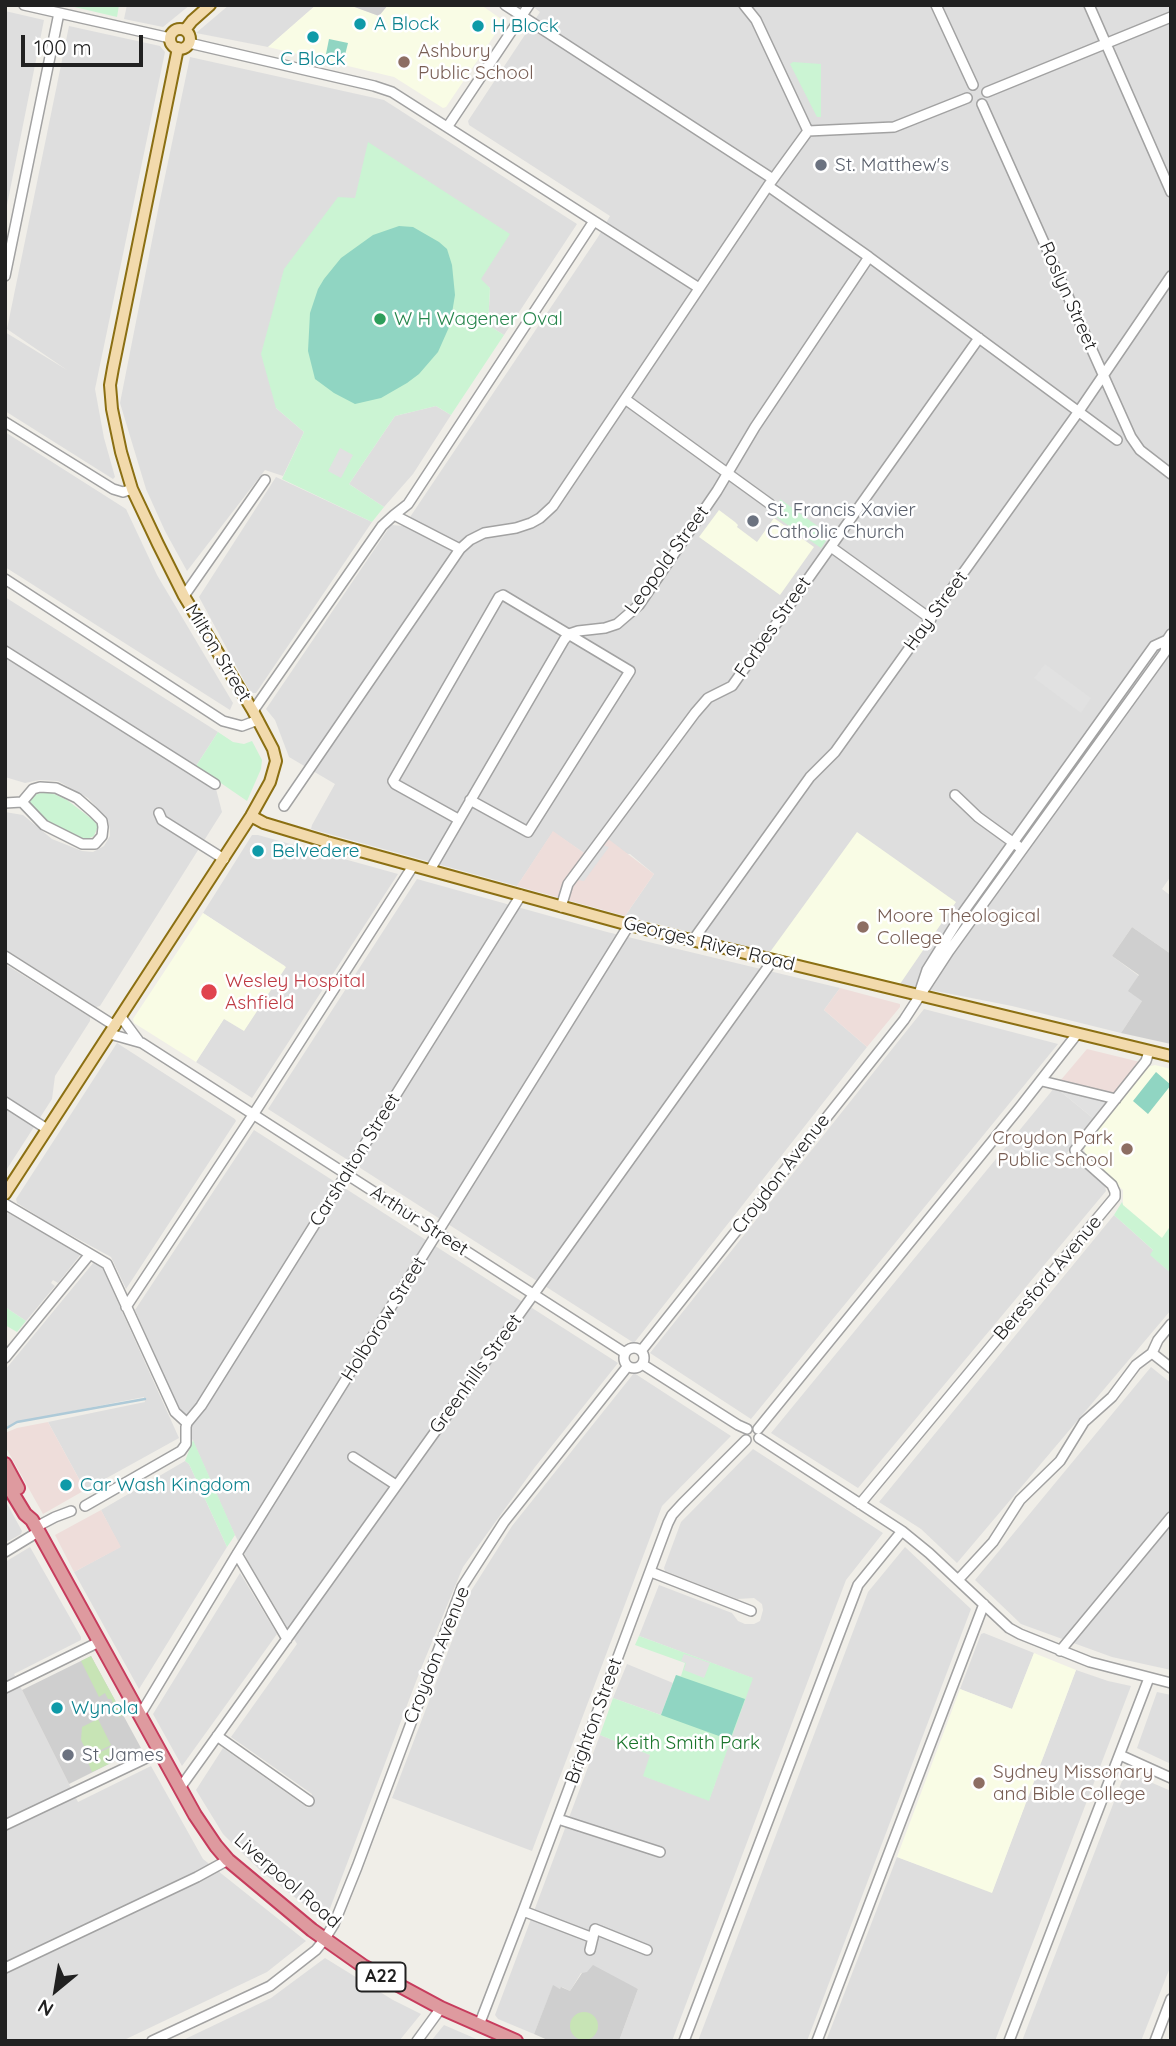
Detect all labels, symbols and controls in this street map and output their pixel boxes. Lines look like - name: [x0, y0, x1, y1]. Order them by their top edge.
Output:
- place label: A Block: [374, 13, 439, 35]
- place label: H Block: [492, 15, 559, 37]
- marker: A Block: [352, 16, 368, 32]
- marker: H Block: [470, 18, 486, 34]
- scale bar: [24, 21, 147, 65]
- marker: C Block: [305, 29, 321, 45]
- text: 100 m: [34, 34, 92, 60]
- place label: Ashbury Public School: [418, 40, 534, 84]
- place label: C Block: [280, 48, 346, 70]
- marker: Ashbury Public School: [396, 54, 412, 70]
- place label: St. Matthew's: [835, 154, 949, 176]
- marker: St. Matthew's: [813, 157, 829, 173]
- street label: Roslyn Street: [1034, 238, 1102, 354]
- place label: W H Wagener Oval: [394, 308, 563, 330]
- marker: W H Wagener Oval: [372, 311, 388, 327]
- place label: St. Francis Xavier Catholic Church: [767, 499, 916, 543]
- street label: Leopold Street: [620, 501, 714, 619]
- marker: St. Francis Xavier Catholic Church: [745, 513, 761, 529]
- street label: Hay Street: [899, 567, 973, 655]
- street label: Forbes Street: [730, 572, 816, 682]
- street label: Milton Street: [180, 600, 256, 706]
- place label: Belvedere: [272, 840, 360, 862]
- marker: Belvedere: [250, 843, 266, 859]
- place label: Moore Theological College: [877, 905, 1040, 949]
- street label: Georges River Road: [621, 912, 797, 976]
- marker: Moore Theological College: [855, 919, 871, 935]
- place label: Wesley Hospital Ashfield: [225, 970, 365, 1014]
- marker: Wesley Hospital Ashfield: [199, 982, 219, 1002]
- street label: Carshalton Street: [305, 1089, 405, 1231]
- street label: Croydon Avenue: [727, 1110, 835, 1238]
- place label: Croydon Park Public School: [992, 1127, 1113, 1171]
- marker: Croydon Park Public School: [1119, 1141, 1135, 1157]
- street label: Arthur Street: [366, 1181, 472, 1261]
- street label: Beresford Avenue: [989, 1211, 1107, 1345]
- street label: Holborow Street: [337, 1253, 431, 1385]
- street label: Greenhills Street: [425, 1310, 527, 1438]
- place label: Car Wash Kingdom: [80, 1474, 251, 1496]
- marker: Car Wash Kingdom: [58, 1477, 74, 1493]
- street label: Croydon Avenue: [399, 1583, 475, 1727]
- street label: Brighton Street: [561, 1655, 627, 1787]
- place label: Wynola: [71, 1697, 138, 1719]
- marker: Wynola: [49, 1700, 65, 1716]
- park label: Keith Smith Park: [616, 1732, 760, 1754]
- place label: St James: [82, 1744, 164, 1766]
- marker: St James: [60, 1747, 76, 1763]
- place label: Sydney Missonary and Bible College: [993, 1761, 1153, 1805]
- marker: Sydney Missonary and Bible College: [971, 1775, 987, 1791]
- street label: Liverpool Road: [229, 1829, 345, 1933]
- north arrow: [21, 1955, 91, 2025]
- road number: A22: [356, 1963, 406, 1992]
- text: N: [33, 1994, 58, 2022]

